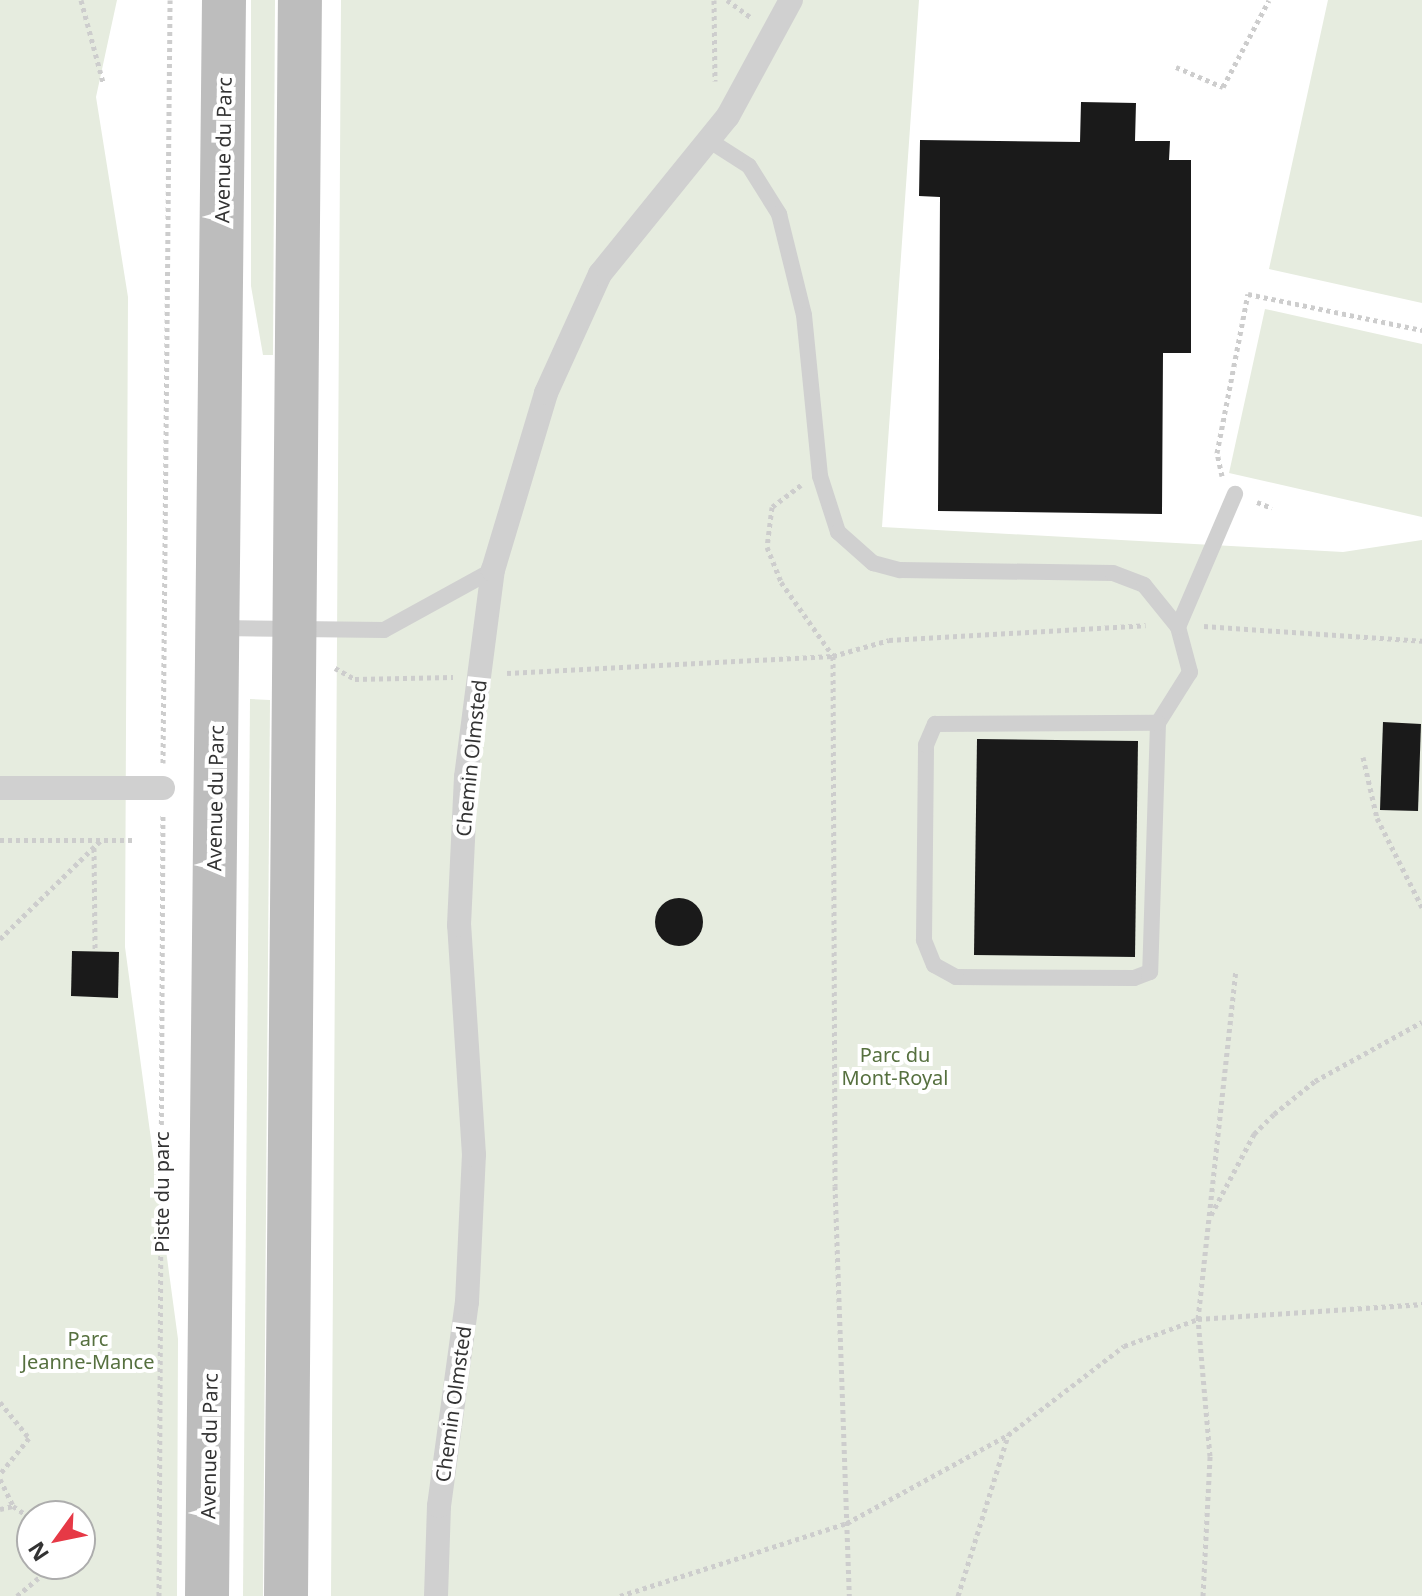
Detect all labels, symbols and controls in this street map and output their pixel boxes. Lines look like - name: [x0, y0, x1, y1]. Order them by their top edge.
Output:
- street label: Avenue du Parc: [210, 77, 236, 223]
- street label: Chemin Olmsted: [451, 678, 491, 838]
- street label: Avenue du Parc: [202, 725, 228, 871]
- park label: Parc du Mont-Royal: [842, 1043, 948, 1090]
- street label: Piste du parc: [149, 1131, 173, 1253]
- street label: Chemin Olmsted: [430, 1324, 476, 1484]
- park label: Parc Jeanne-Mance: [22, 1327, 154, 1374]
- street label: Avenue du Parc: [196, 1373, 222, 1519]
- north arrow: [16, 1500, 96, 1580]
- text: N: [20, 1536, 55, 1568]

